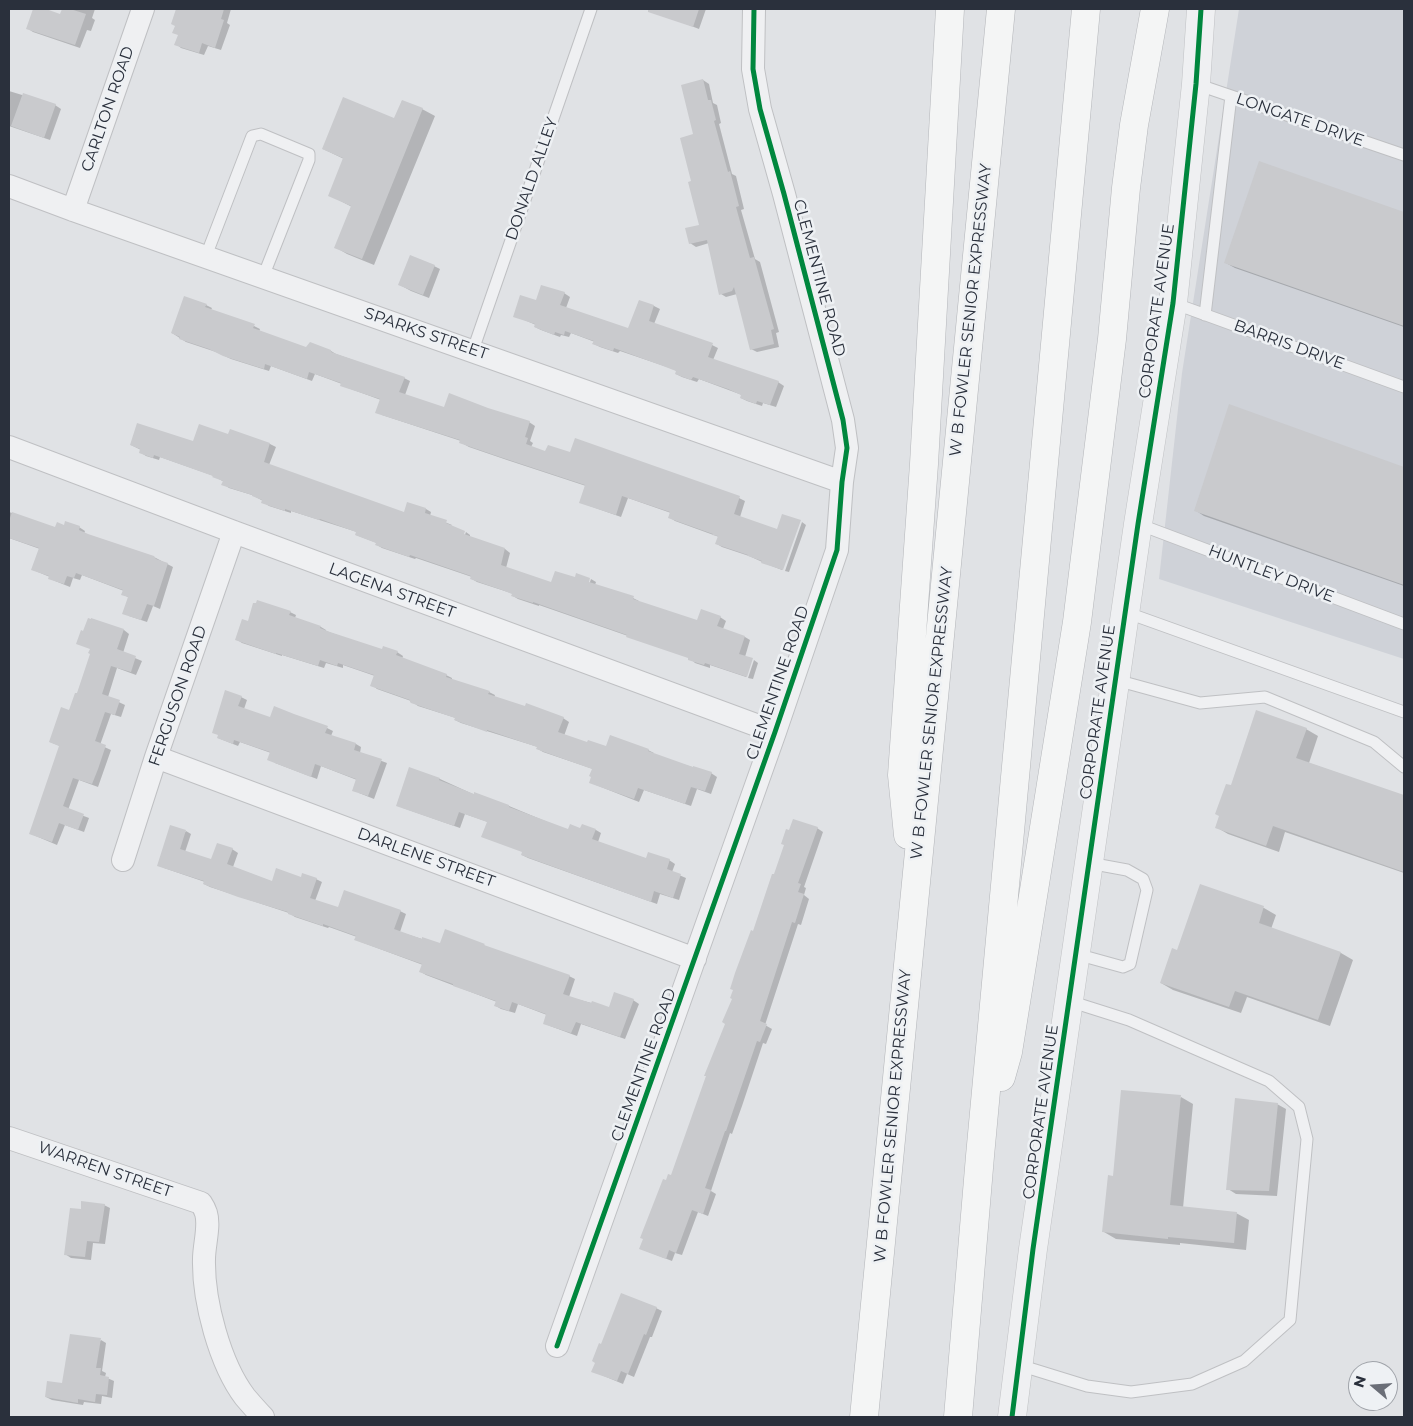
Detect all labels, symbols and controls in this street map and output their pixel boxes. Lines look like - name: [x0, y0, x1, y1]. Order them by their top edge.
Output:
- street label: CARLTON ROAD: [78, 44, 138, 174]
- street label: LONGATE DRIVE: [1234, 89, 1366, 151]
- street label: DONALD ALLEY: [502, 115, 562, 243]
- street label: W B FOWLER SENIOR EXPRESSWAY: [946, 163, 996, 457]
- street label: CLEMENTINE ROAD: [789, 197, 849, 359]
- street label: CORPORATE AVENUE: [1135, 222, 1179, 400]
- street label: SPARKS STREET: [361, 304, 491, 364]
- street label: BARRIS DRIVE: [1231, 316, 1347, 374]
- street label: HUNTLEY DRIVE: [1205, 541, 1337, 607]
- street label: LAGENA STREET: [326, 559, 458, 623]
- street label: W B FOWLER SENIOR EXPRESSWAY: [907, 566, 957, 860]
- street label: CLEMENTINE ROAD: [743, 603, 813, 763]
- street label: FERGUSON ROAD: [145, 623, 211, 769]
- street label: CORPORATE AVENUE: [1076, 623, 1120, 801]
- street label: DARLENE STREET: [355, 824, 497, 892]
- street label: W B FOWLER SENIOR EXPRESSWAY: [871, 969, 915, 1263]
- street label: CLEMENTINE ROAD: [607, 986, 681, 1144]
- street label: CORPORATE AVENUE: [1019, 1023, 1063, 1201]
- street label: WARREN STREET: [35, 1138, 175, 1202]
- north arrow: [1348, 1361, 1398, 1411]
- text: N: [1349, 1374, 1370, 1390]

